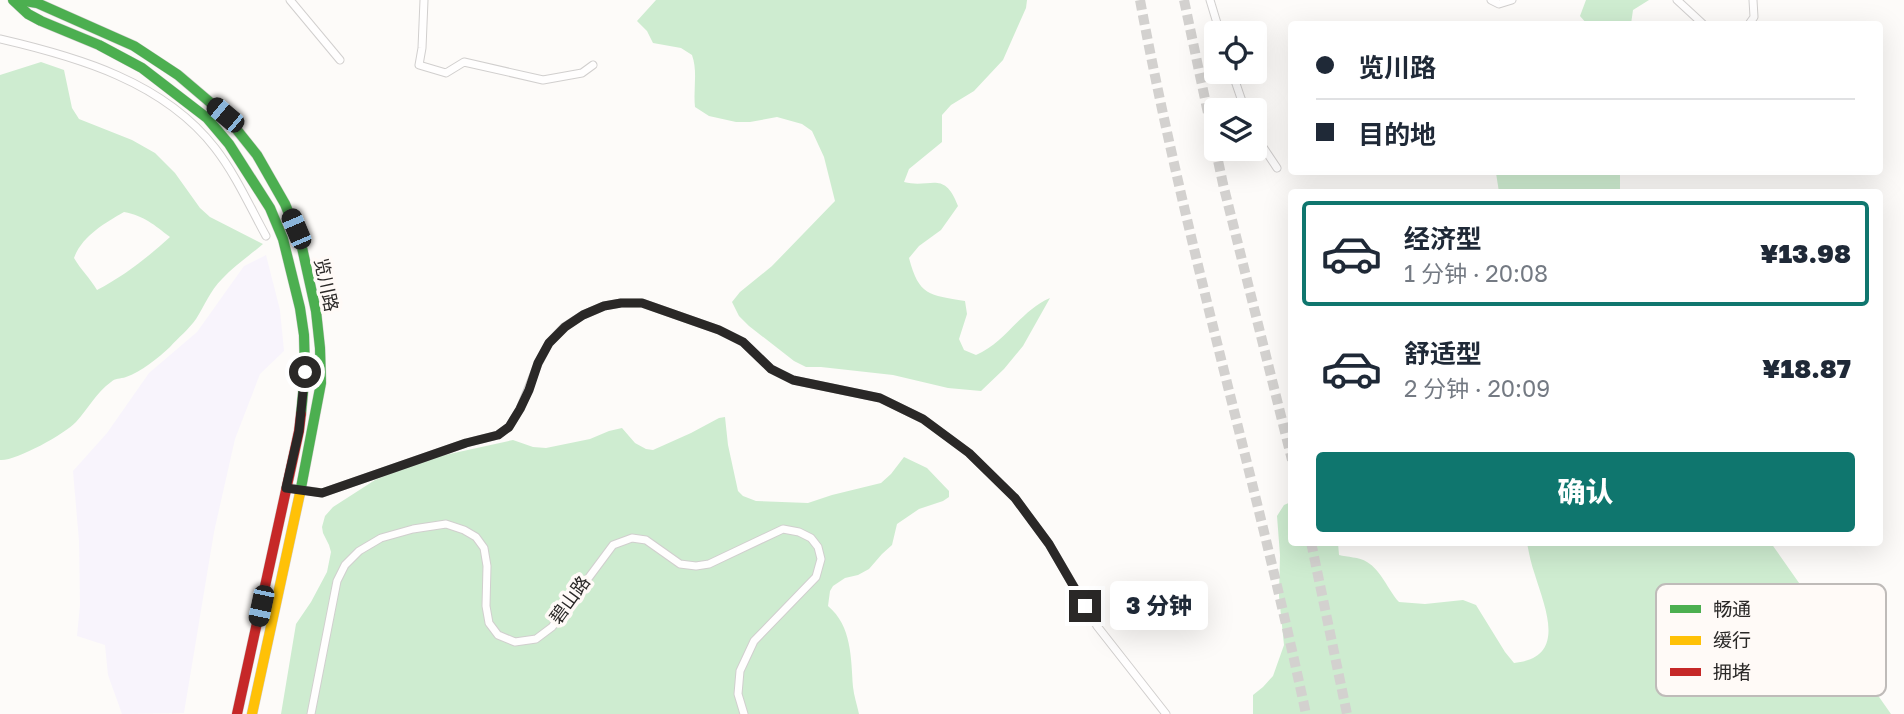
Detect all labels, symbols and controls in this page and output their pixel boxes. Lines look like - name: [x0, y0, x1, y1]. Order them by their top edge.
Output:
- map controls: [1204, 21, 1267, 161]
- button: locate: [1204, 21, 1267, 84]
- text: 览川路: [1358, 52, 1436, 83]
- car: [203, 93, 248, 137]
- button: layers: [1204, 98, 1267, 161]
- text: 目的地: [1358, 119, 1436, 150]
- car: [279, 206, 314, 252]
- icon: car: [1320, 222, 1383, 285]
- text: 经济型: [1404, 223, 1482, 254]
- text: ¥13.98: [1760, 238, 1851, 269]
- street label: 览川路: [311, 256, 343, 313]
- text: 1 分钟 · 20:08: [1404, 259, 1548, 287]
- icon: car: [1320, 337, 1383, 400]
- text: 舒适型: [1404, 338, 1482, 369]
- text: ¥18.87: [1762, 353, 1851, 384]
- route start: [289, 356, 321, 388]
- text: 2 分钟 · 20:09: [1404, 374, 1550, 402]
- button: 确认: [1316, 452, 1855, 532]
- street label: 碧山路: [544, 571, 594, 628]
- callout: 3 分钟: [1110, 582, 1208, 630]
- car: [247, 583, 276, 629]
- legend: [1656, 584, 1886, 696]
- route end: [1069, 590, 1101, 622]
- text: 3 分钟: [1126, 591, 1192, 619]
- text: 畅通: [1713, 597, 1751, 620]
- text: 缓行: [1713, 628, 1751, 651]
- text: 拥堵: [1713, 660, 1751, 683]

